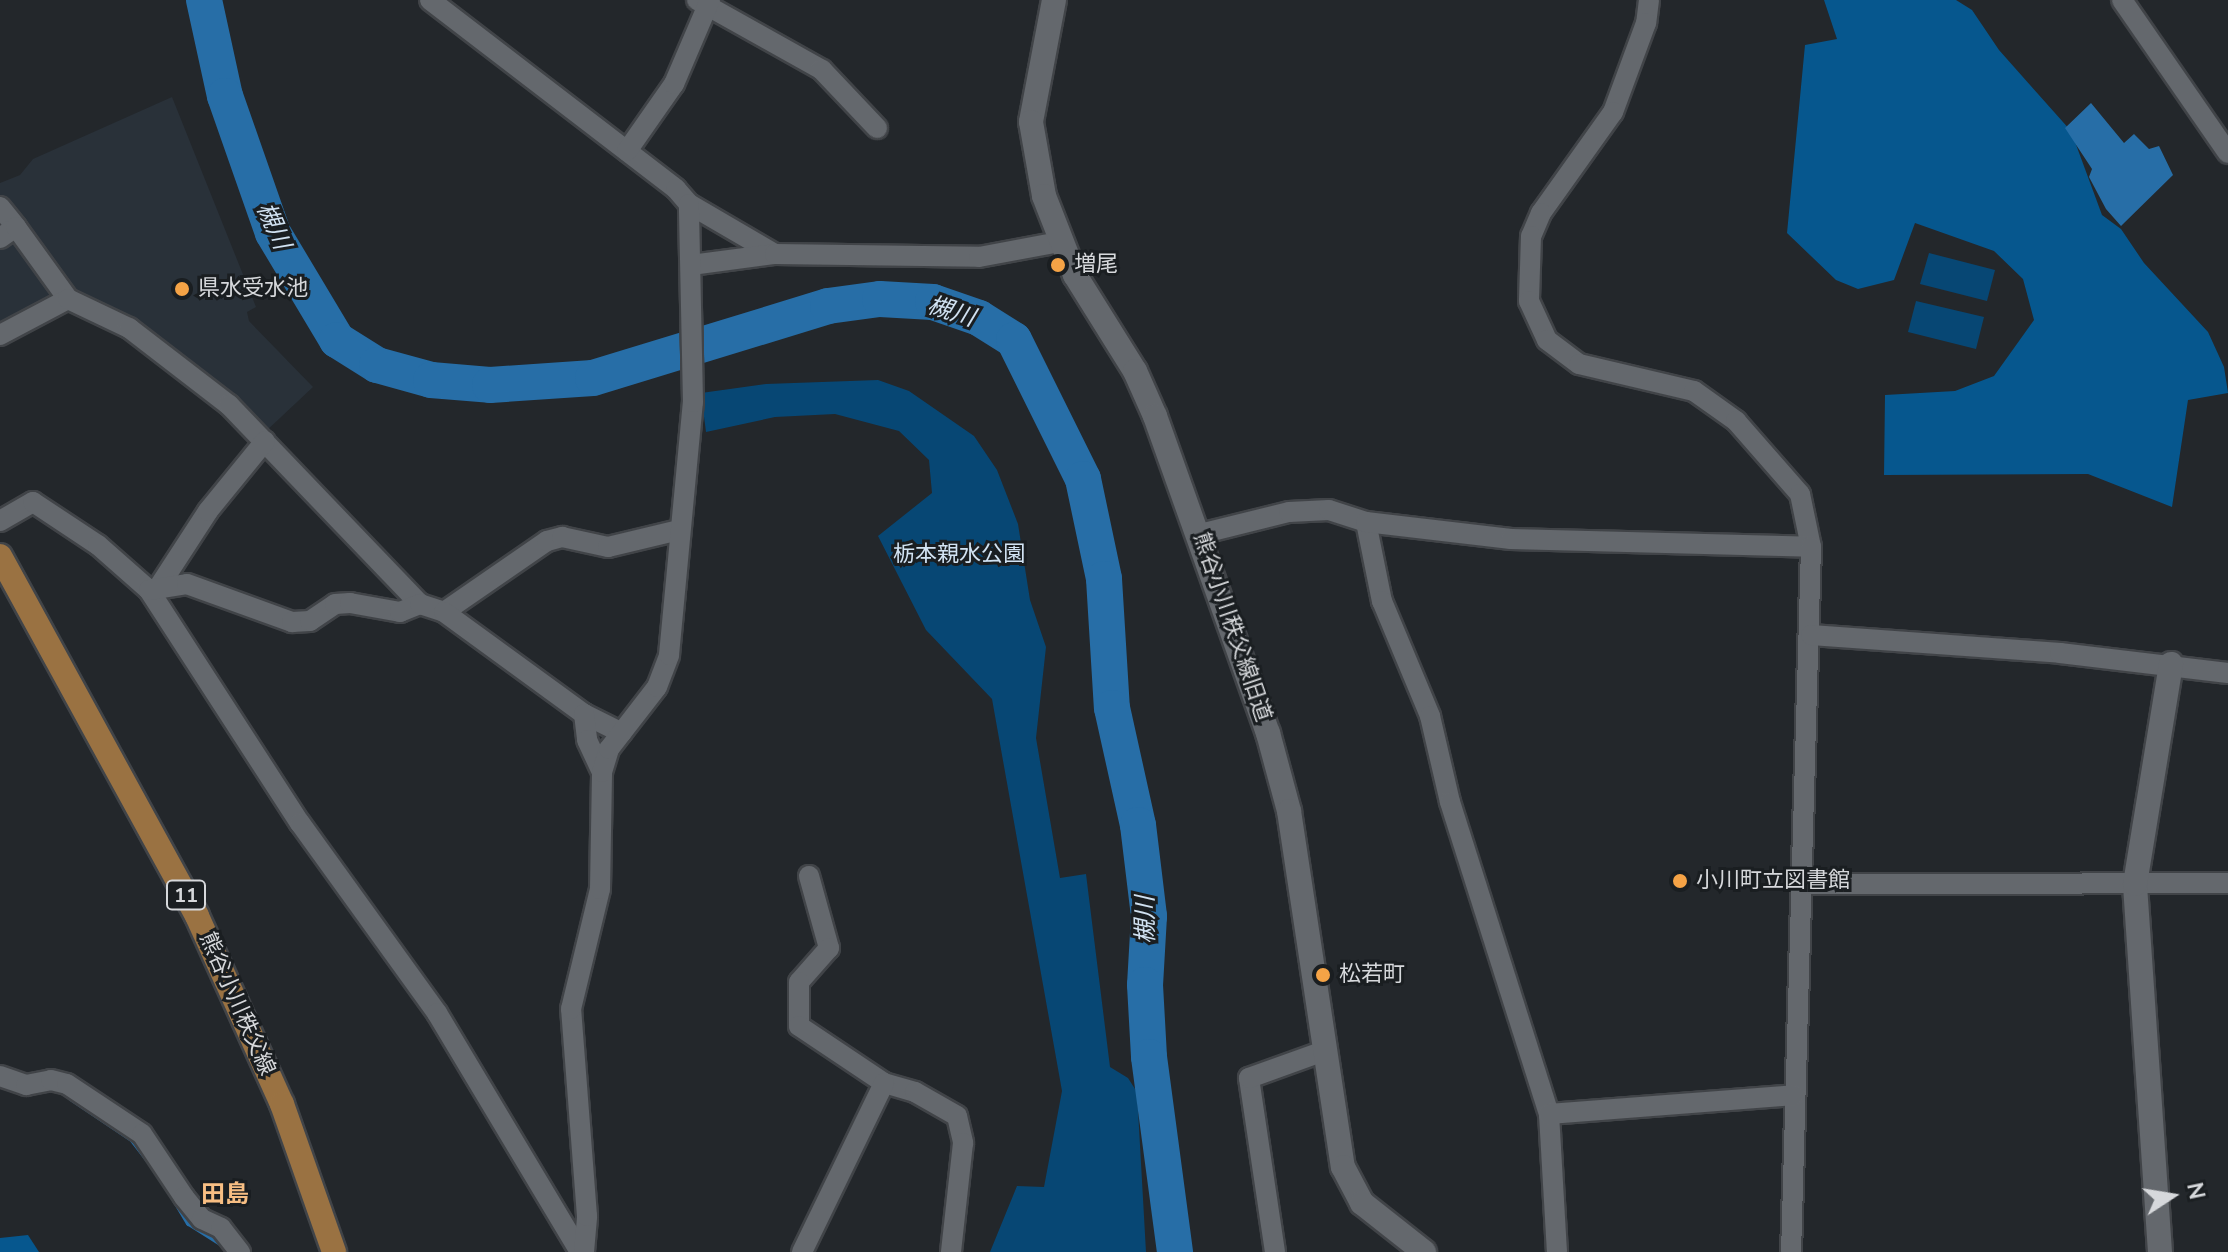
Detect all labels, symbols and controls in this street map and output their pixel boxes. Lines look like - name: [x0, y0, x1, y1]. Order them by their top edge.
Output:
- water label: 槻川: [250, 198, 296, 254]
- place label: 増尾: [1074, 252, 1118, 278]
- marker: 増尾: [1049, 256, 1067, 274]
- place label: 県水受水池: [198, 276, 308, 302]
- marker: 県水受水池: [173, 280, 191, 298]
- water label: 槻川: [924, 291, 978, 333]
- street label: 熊谷小川秩父線旧道: [1187, 529, 1277, 725]
- park label: 栃本親水公園: [893, 542, 1025, 568]
- place label: 小川町立図書館: [1696, 868, 1850, 894]
- marker: 小川町立図書館: [1671, 872, 1689, 890]
- road number: 11: [166, 879, 206, 911]
- water label: 槻川: [1131, 896, 1161, 944]
- street label: 熊谷小川秩父線: [194, 928, 280, 1080]
- place label: 松若町: [1339, 962, 1405, 988]
- marker: 松若町: [1314, 966, 1332, 984]
- north arrow: [2132, 1156, 2212, 1236]
- text: N: [2179, 1180, 2212, 1202]
- district label: 田島: [201, 1181, 249, 1209]

